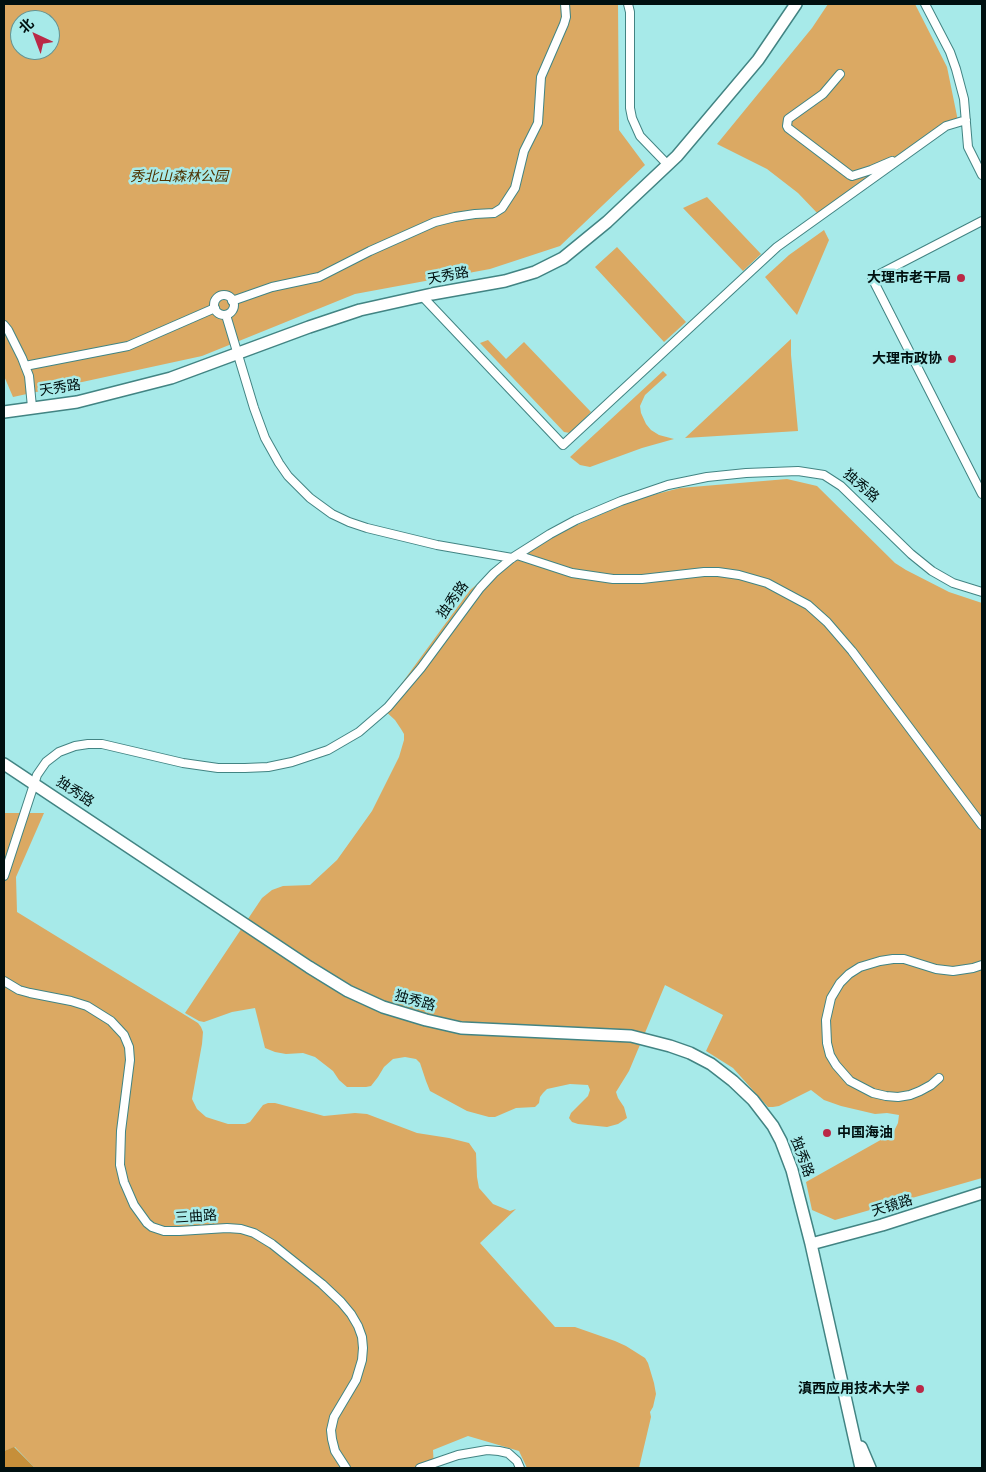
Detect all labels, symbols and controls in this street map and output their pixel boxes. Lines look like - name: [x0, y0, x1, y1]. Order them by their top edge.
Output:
- north arrow: [10, 10, 60, 60]
- text: 北: [14, 13, 37, 37]
- park label: 秀北山森林公园: [130, 169, 228, 185]
- street label: 天秀路: [426, 264, 470, 288]
- place label: 大理市老干局: [867, 270, 951, 286]
- marker: 大理市老干局: [955, 272, 967, 284]
- place label: 大理市政协: [872, 351, 942, 367]
- marker: 大理市政协: [946, 353, 958, 365]
- street label: 天秀路: [38, 376, 82, 400]
- street label: 独秀路: [840, 466, 882, 506]
- street label: 独秀路: [434, 578, 472, 622]
- street label: 独秀路: [53, 773, 97, 811]
- street label: 独秀路: [392, 987, 438, 1015]
- place label: 中国海油: [837, 1125, 893, 1141]
- marker: 中国海油: [821, 1127, 833, 1139]
- street label: 独秀路: [787, 1134, 817, 1180]
- street label: 天镜路: [869, 1192, 915, 1220]
- street label: 三曲路: [174, 1207, 218, 1227]
- place label: 滇西应用技术大学: [798, 1381, 910, 1397]
- marker: 滇西应用技术大学: [914, 1383, 926, 1395]

